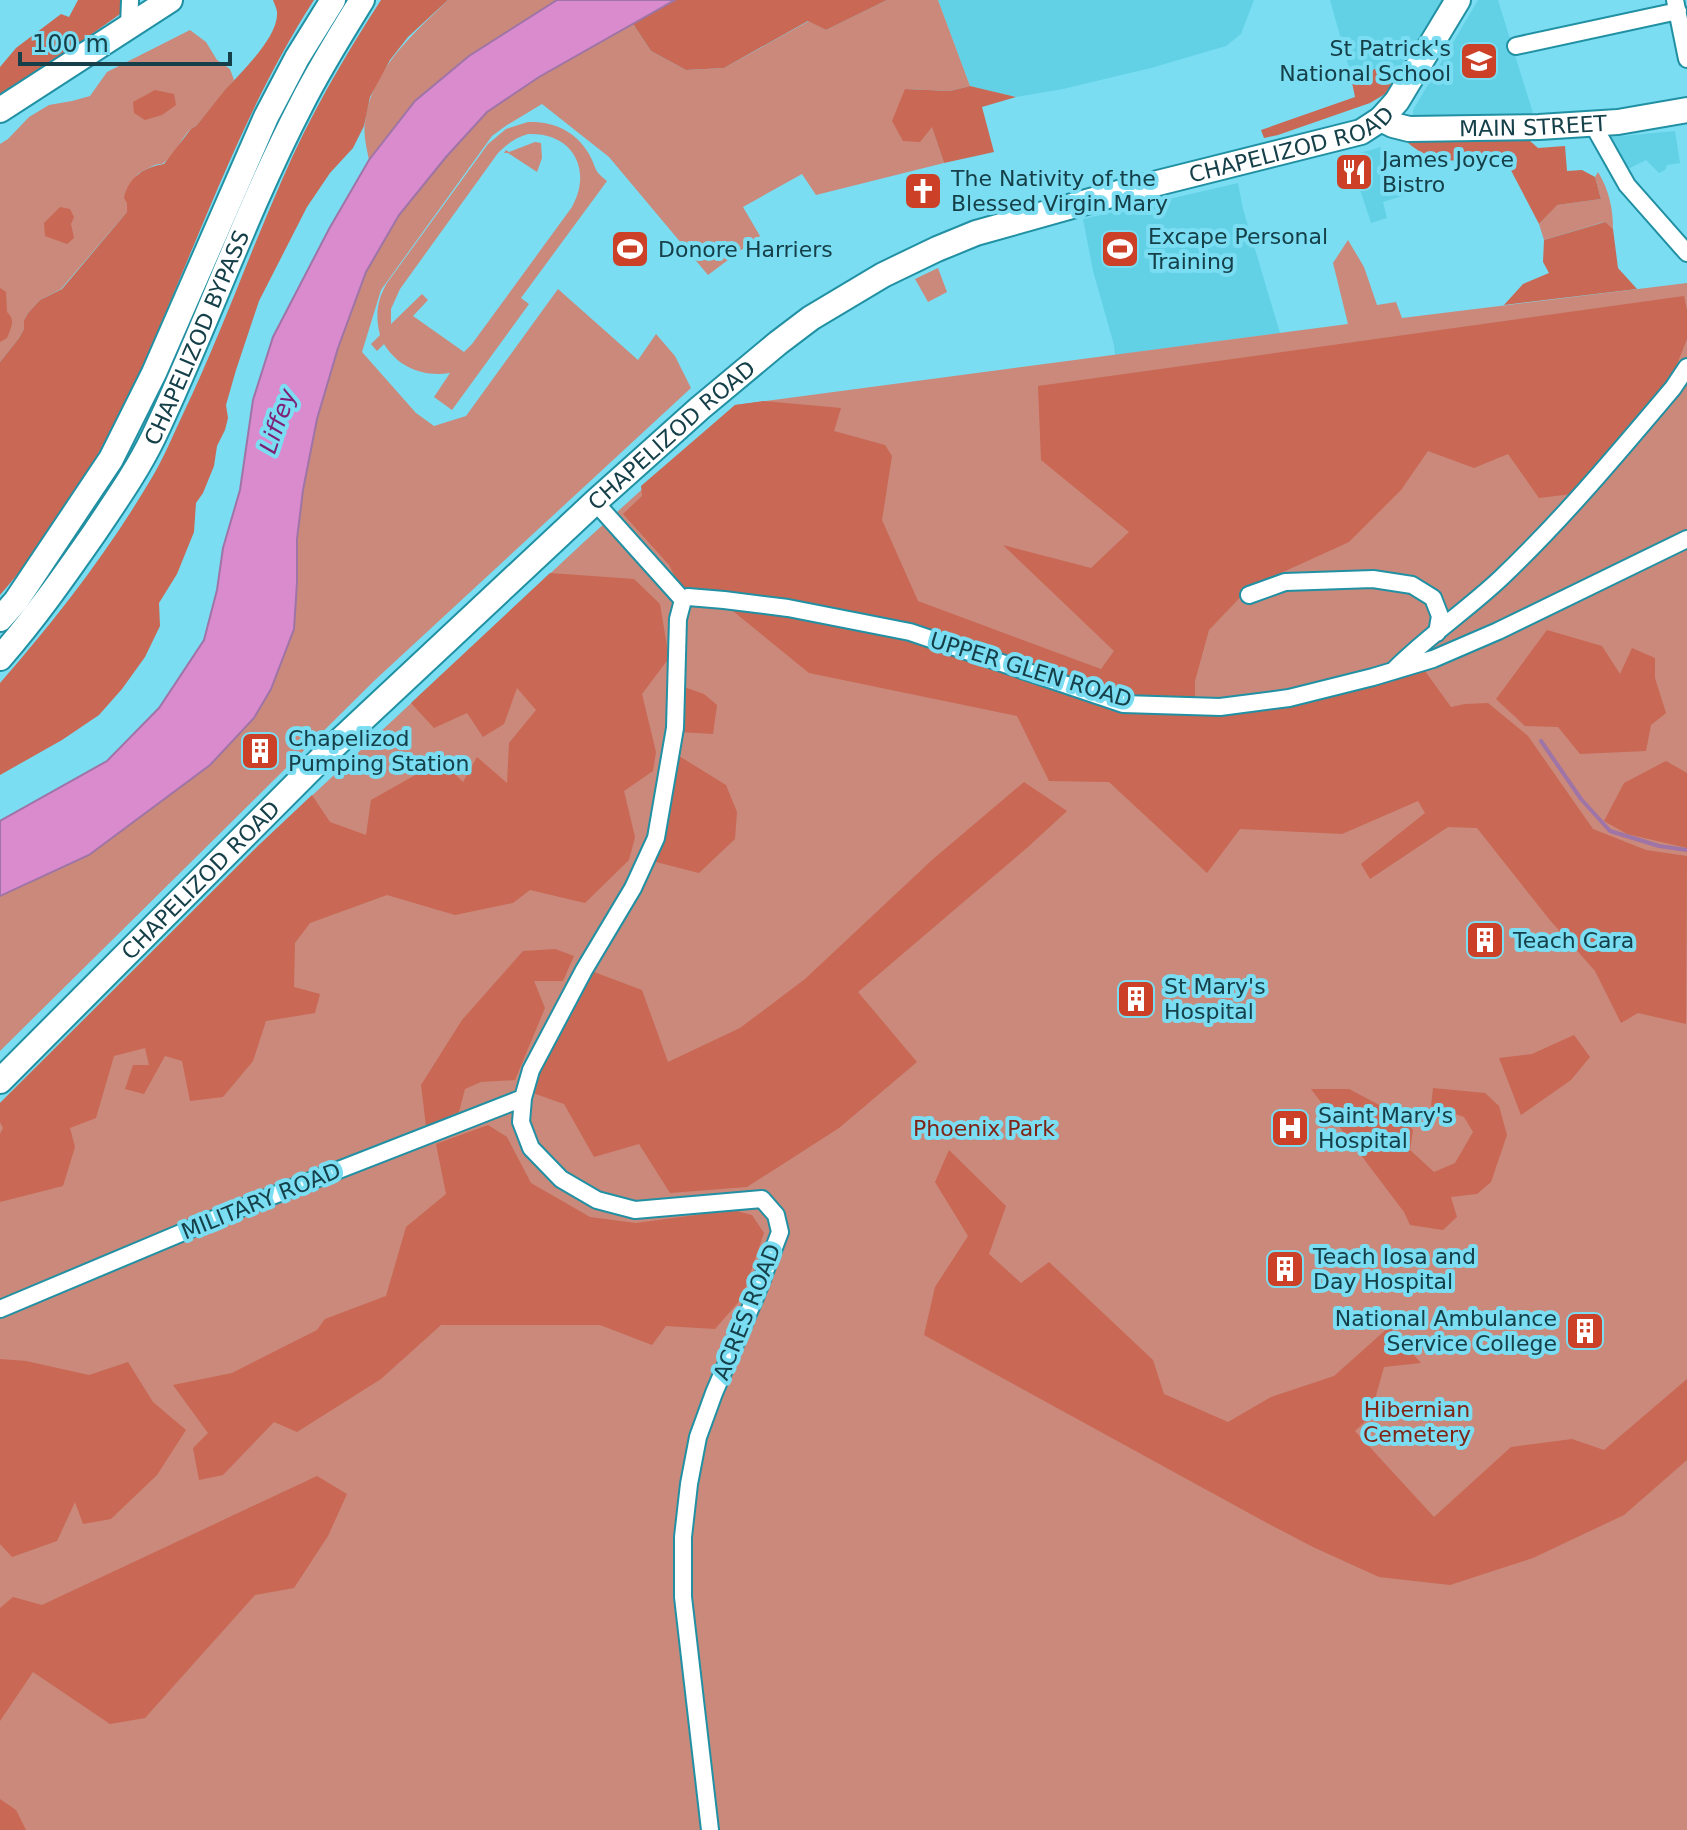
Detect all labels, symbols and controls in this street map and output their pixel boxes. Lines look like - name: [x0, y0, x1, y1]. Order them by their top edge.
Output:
- scale bar: [20, 16, 230, 66]
- text: 100 m: [32, 30, 109, 58]
- place label: St Patrick's National School: [1279, 36, 1451, 86]
- school or university icon: St Patrick's National School: [1458, 40, 1500, 82]
- street label: CHAPELIZOD ROAD: [1186, 101, 1399, 187]
- street label: MAIN STREET: [1459, 110, 1608, 141]
- place label: James Joyce Bistro: [1380, 147, 1514, 197]
- restaurant icon: James Joyce Bistro: [1333, 151, 1375, 193]
- place label: The Nativity of the Blessed Virgin Mary: [950, 166, 1168, 216]
- church icon: The Nativity of the Blessed Virgin Mary: [902, 170, 944, 212]
- place label: Excape Personal Training: [1147, 224, 1328, 274]
- street label: CHAPELIZOD BYPASS: [139, 226, 254, 449]
- sports icon: Donore Harriers: [609, 228, 651, 270]
- sports icon: Excape Personal Training: [1099, 228, 1141, 270]
- place label: Donore Harriers: [658, 237, 833, 262]
- street label: CHAPELIZOD ROAD: [583, 355, 760, 515]
- water label: Liffey: [254, 384, 302, 457]
- street label: UPPER GLEN ROAD: [927, 627, 1135, 713]
- place label: Chapelizod Pumping Station: [288, 726, 469, 776]
- building icon: Chapelizod Pumping Station: [239, 730, 281, 772]
- street label: CHAPELIZOD ROAD: [116, 795, 285, 964]
- building icon: Teach Cara: [1464, 919, 1506, 961]
- place label: Teach Cara: [1512, 928, 1634, 953]
- place label: St Mary's Hospital: [1164, 974, 1266, 1024]
- building icon: St Mary's Hospital: [1115, 978, 1157, 1020]
- place label: Saint Mary's Hospital: [1318, 1103, 1453, 1153]
- hospital icon: Saint Mary's Hospital: [1269, 1107, 1311, 1149]
- park label: Phoenix Park: [913, 1116, 1055, 1141]
- street label: MILITARY ROAD: [178, 1158, 344, 1244]
- street label: ACRES ROAD: [708, 1240, 786, 1384]
- place label: Teach Iosa and Day Hospital: [1312, 1244, 1476, 1294]
- building icon: Teach Iosa and Day Hospital: [1264, 1248, 1306, 1290]
- place label: National Ambulance Service College: [1335, 1306, 1557, 1356]
- building icon: National Ambulance Service College: [1564, 1310, 1606, 1352]
- park label: Hibernian Cemetery: [1363, 1397, 1471, 1447]

